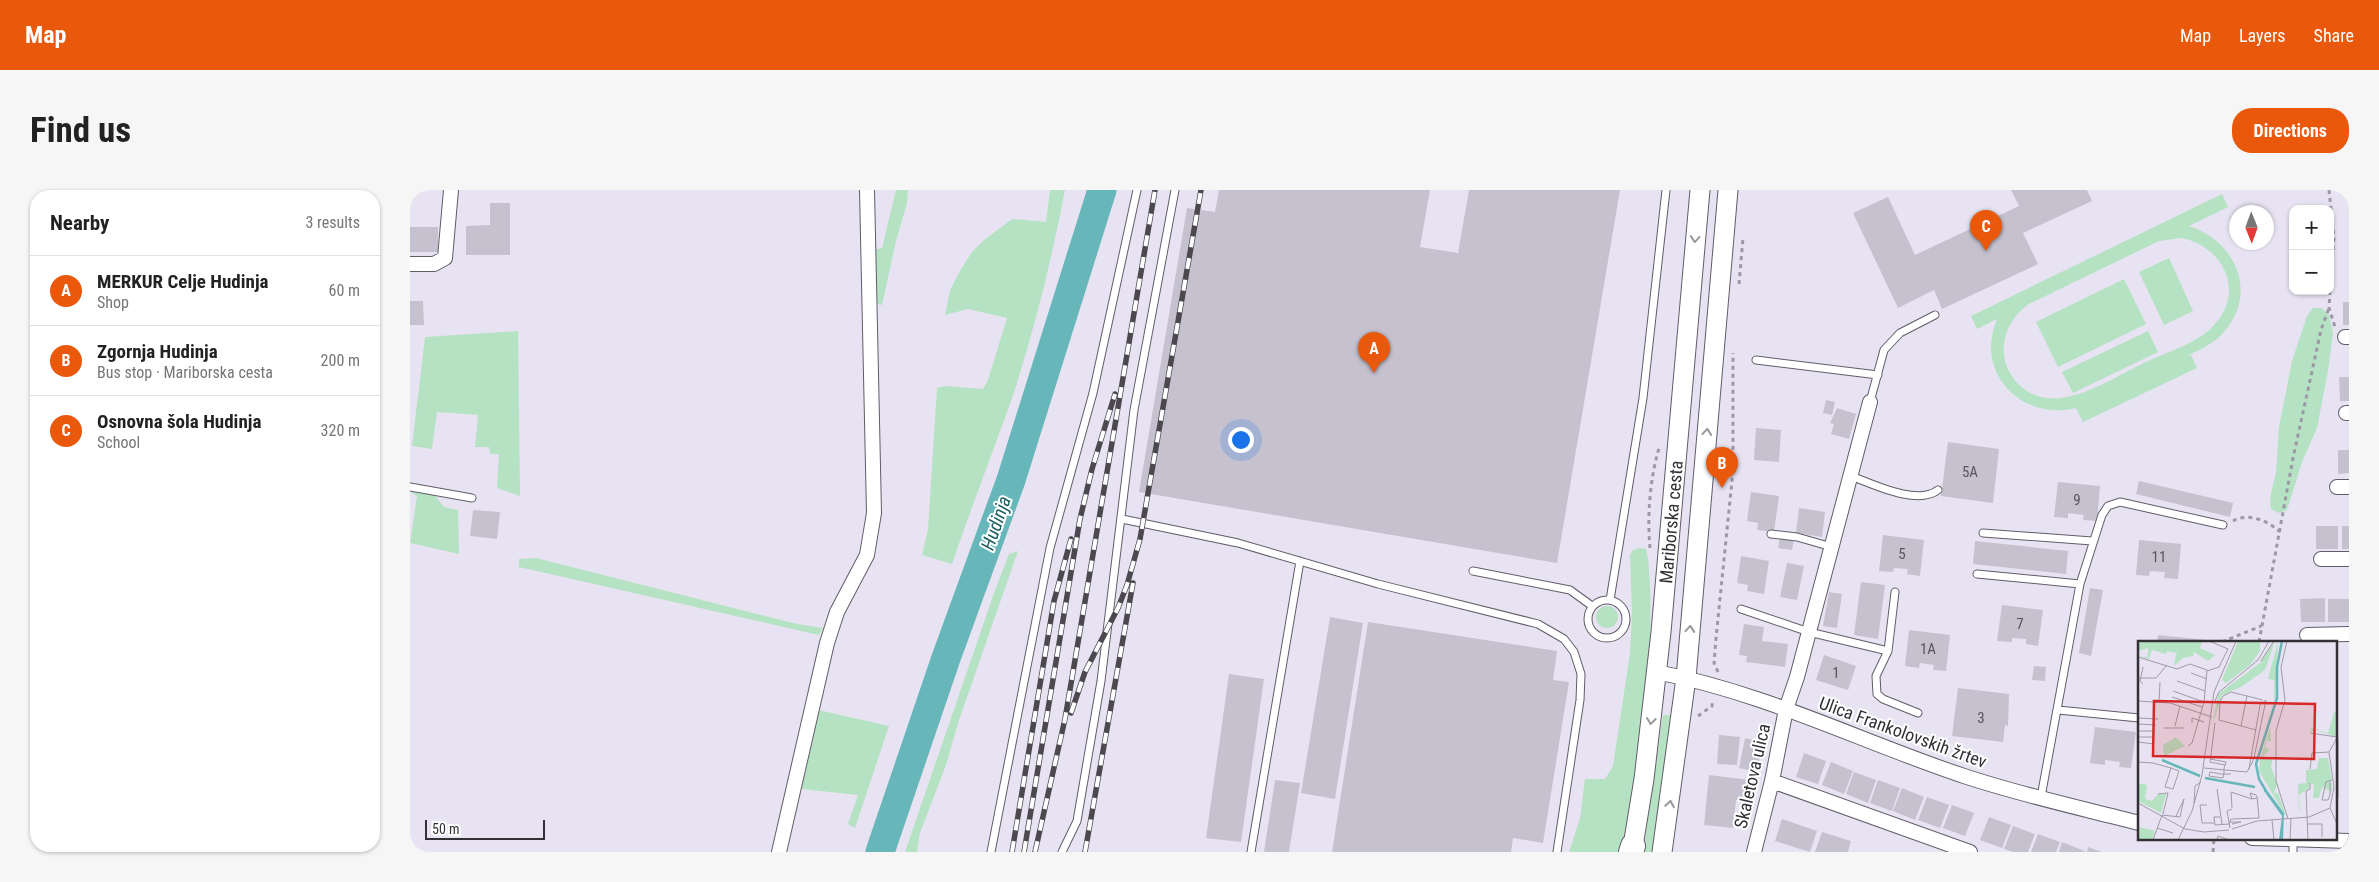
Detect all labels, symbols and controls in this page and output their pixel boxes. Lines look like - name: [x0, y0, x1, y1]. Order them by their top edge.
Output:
- text: Map: [25, 21, 66, 49]
- text: Map: [2180, 25, 2211, 46]
- text: Layers: [2239, 25, 2286, 46]
- text: Share: [2314, 25, 2354, 46]
- button: Directions: [2232, 108, 2349, 153]
- text: Find us: [30, 110, 131, 151]
- north arrow: [2229, 205, 2274, 250]
- map controls: [2289, 205, 2334, 295]
- button: +: [2289, 205, 2334, 250]
- pin: C: [1970, 210, 2002, 251]
- text: Nearby: [50, 211, 109, 235]
- text: 3 results: [305, 213, 360, 232]
- one-way arrow: [1690, 235, 1701, 243]
- button: −: [2289, 250, 2334, 295]
- text: MERKUR Celje Hudinja: [97, 270, 269, 293]
- text: A: [61, 281, 71, 300]
- text: 60 m: [328, 281, 360, 300]
- text: Shop: [97, 293, 129, 312]
- pin: A: [1358, 332, 1390, 373]
- text: Zgornja Hudinja: [97, 340, 218, 363]
- text: B: [62, 351, 70, 370]
- text: 200 m: [321, 351, 360, 370]
- text: Bus stop · Mariborska cesta: [97, 363, 273, 382]
- text: Osnovna šola Hudinja: [97, 410, 261, 433]
- text: C: [61, 421, 71, 440]
- text: 320 m: [321, 421, 360, 440]
- your location: [1228, 427, 1254, 453]
- one-way arrow: [1701, 428, 1712, 436]
- text: School: [97, 433, 140, 452]
- pin: B: [1706, 447, 1738, 488]
- street label: Mariborska cesta: [1655, 460, 1687, 584]
- house number: 5A: [1962, 463, 1978, 481]
- house number: 9: [2073, 491, 2081, 509]
- water label: Hudinja: [976, 493, 1016, 553]
- house number: 5: [1898, 545, 1906, 563]
- house number: 11: [2152, 548, 2166, 566]
- house number: 7: [2016, 615, 2024, 633]
- one-way arrow: [1684, 625, 1695, 633]
- house number: 1A: [1920, 640, 1936, 658]
- inset map: [2138, 641, 2336, 840]
- house number: 1: [1832, 664, 1840, 682]
- street label: Ulica Frankolovskih žrtev: [1816, 692, 1990, 772]
- house number: 3: [1977, 709, 1985, 727]
- one-way arrow: [1646, 717, 1657, 725]
- street label: Skaletova ulica: [1730, 722, 1774, 830]
- one-way arrow: [1664, 800, 1674, 808]
- scale bar: [425, 817, 545, 840]
- text: 50 m: [432, 821, 460, 837]

